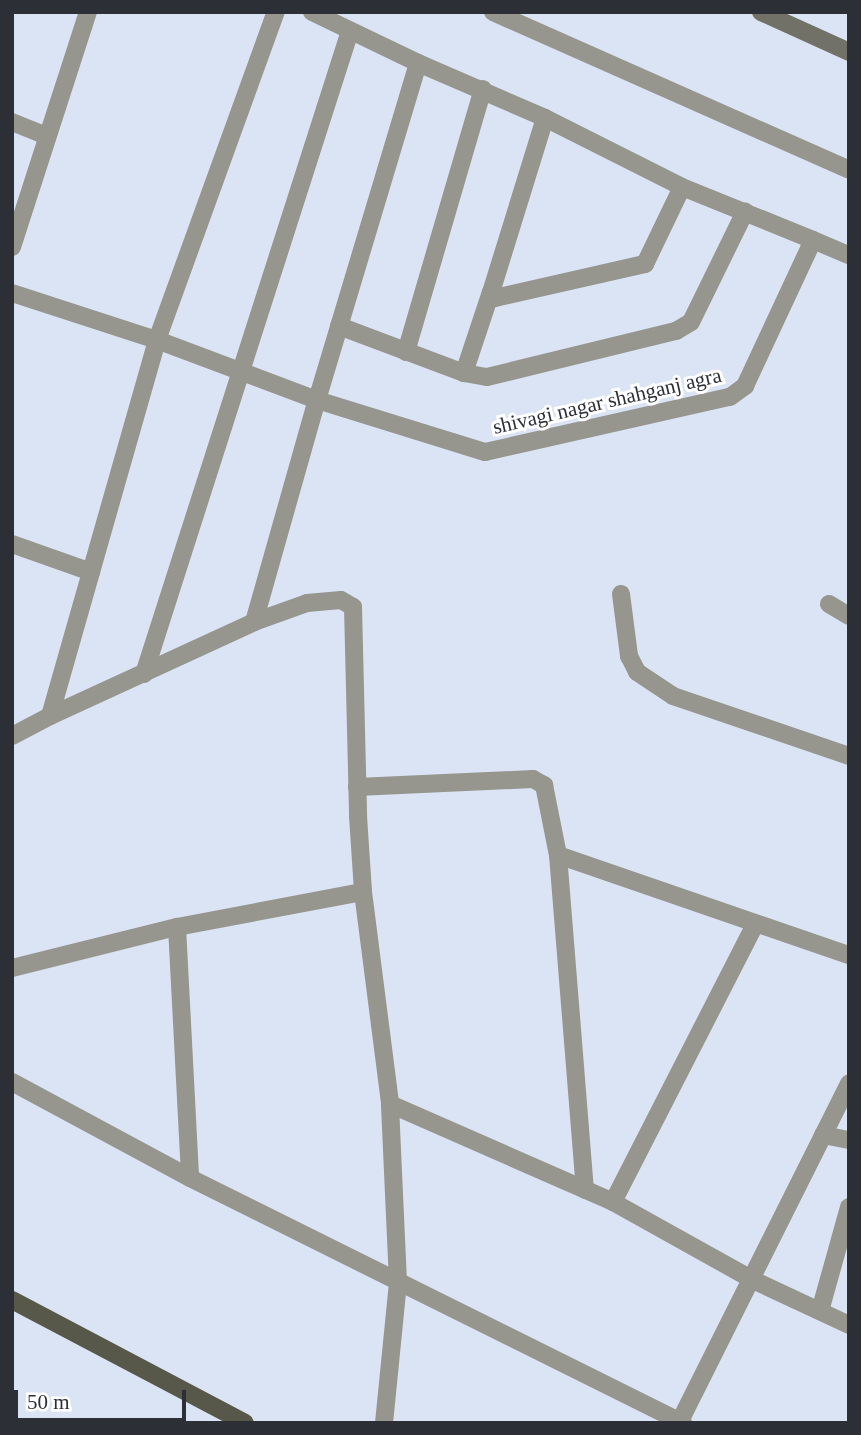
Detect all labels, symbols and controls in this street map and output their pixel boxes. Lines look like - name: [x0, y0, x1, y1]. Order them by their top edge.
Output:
- street label: shivagi nagar shahganj agra: [490, 362, 724, 440]
- scale bar: [18, 1376, 189, 1420]
- text: 50 m: [27, 1390, 70, 1414]

